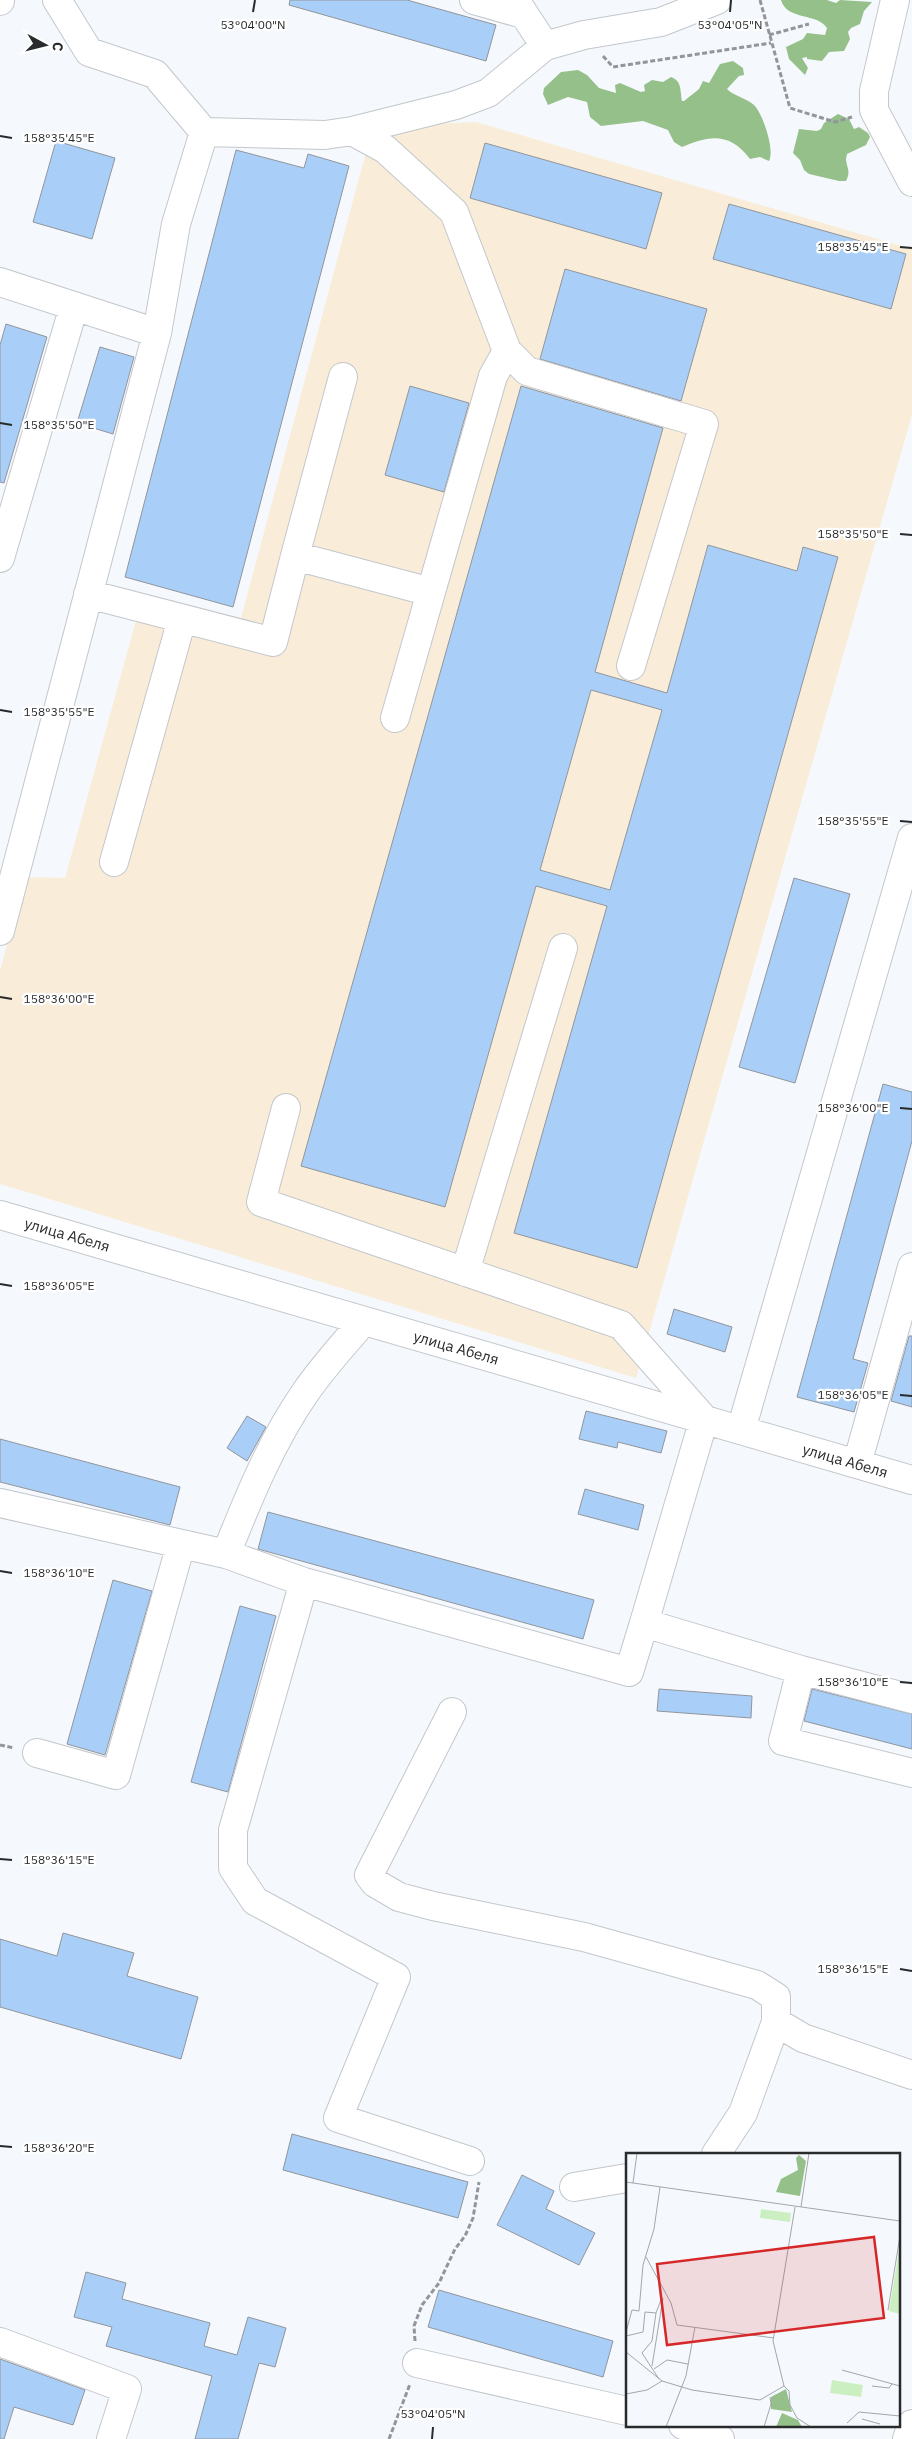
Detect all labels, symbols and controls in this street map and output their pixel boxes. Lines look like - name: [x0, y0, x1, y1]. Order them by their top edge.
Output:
- text: 53°04'00"N: [220, 17, 286, 32]
- text: 53°04'05"N: [697, 17, 763, 32]
- north arrow: [20, 20, 70, 70]
- text: С: [48, 41, 67, 52]
- text: 158°35'45"E: [24, 130, 94, 145]
- text: 158°35'45"E: [818, 239, 888, 254]
- text: 158°35'50"E: [24, 417, 94, 432]
- text: 158°35'50"E: [818, 526, 888, 541]
- text: 158°35'55"E: [24, 704, 94, 719]
- text: 158°35'55"E: [818, 813, 888, 828]
- text: 158°36'00"E: [24, 991, 94, 1006]
- text: 158°36'00"E: [818, 1100, 888, 1115]
- street label: улица Абеля: [22, 1213, 112, 1256]
- text: 158°36'05"E: [24, 1278, 94, 1293]
- street label: улица Абеля: [411, 1326, 501, 1369]
- text: 158°36'05"E: [818, 1387, 888, 1402]
- street label: улица Абеля: [800, 1439, 890, 1482]
- text: 158°36'10"E: [24, 1565, 94, 1580]
- text: 158°36'10"E: [818, 1674, 888, 1689]
- text: 158°36'15"E: [24, 1852, 94, 1867]
- text: 158°36'15"E: [818, 1961, 888, 1976]
- text: 158°36'20"E: [24, 2140, 94, 2155]
- inset map: [626, 2153, 900, 2426]
- text: 53°04'05"N: [400, 2406, 466, 2421]

